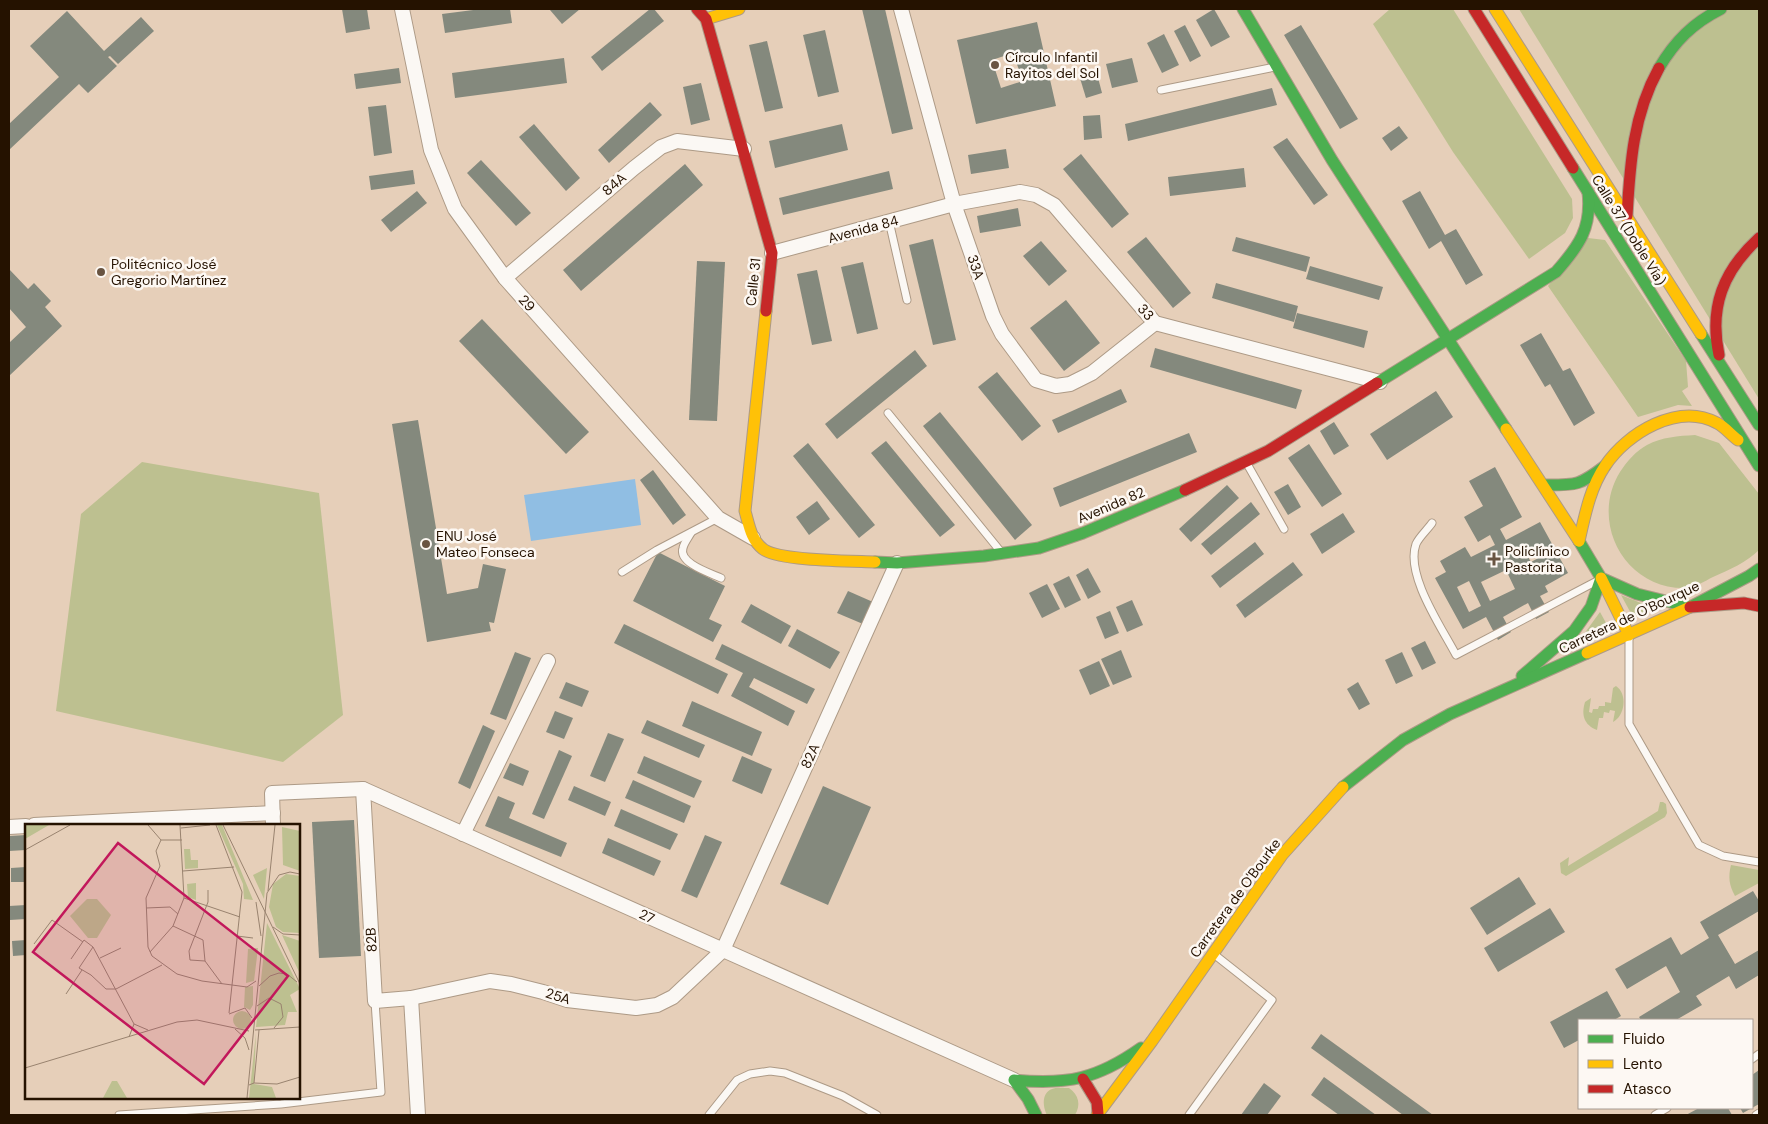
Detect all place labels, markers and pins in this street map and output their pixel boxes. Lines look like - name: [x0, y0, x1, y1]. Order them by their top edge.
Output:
- place label: Círculo Infantil Rayitos del Sol: [1005, 48, 1099, 82]
- marker: Círculo Infantil Rayitos del Sol: [989, 59, 1001, 71]
- place label: Politécnico José Gregorio Martínez: [111, 255, 226, 289]
- marker: Politécnico José Gregorio Martínez: [95, 266, 107, 278]
- place label: ENU José Mateo Fonseca: [436, 527, 535, 561]
- marker: ENU José Mateo Fonseca: [420, 538, 432, 550]
- place label: Policlínico Pastorita: [1505, 542, 1569, 576]
- marker: Policlínico Pastorita: [1487, 552, 1501, 566]

